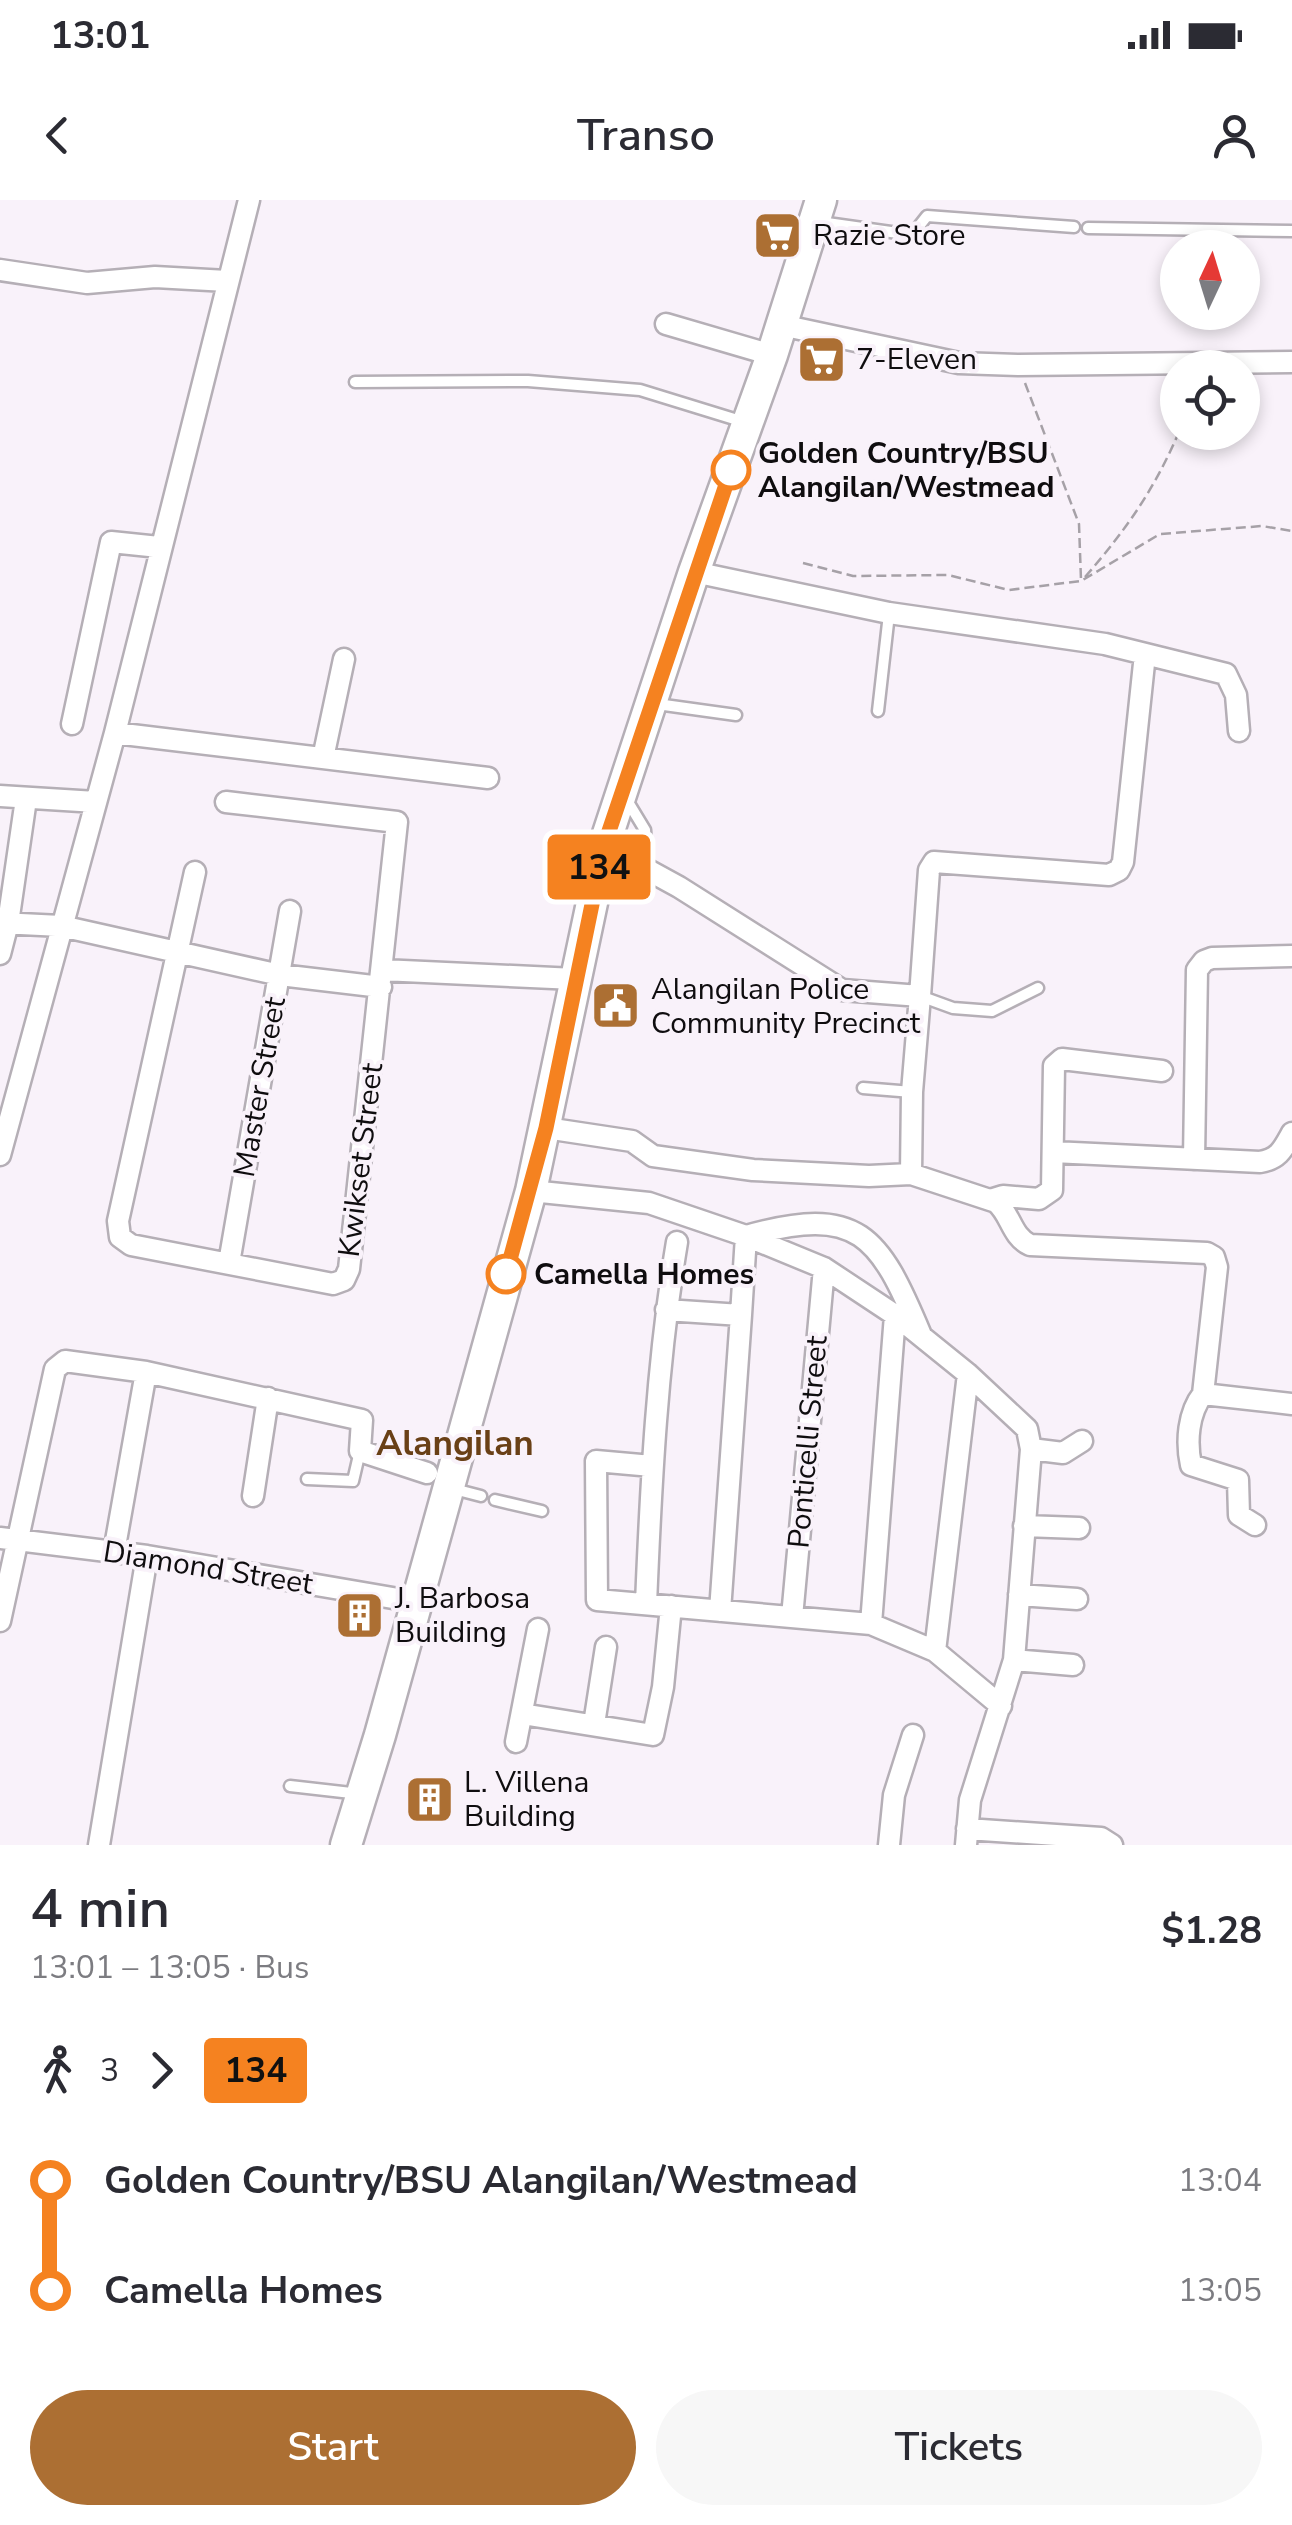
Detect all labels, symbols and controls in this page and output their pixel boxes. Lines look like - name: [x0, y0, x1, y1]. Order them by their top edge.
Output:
- text: 13:01: [50, 10, 151, 61]
- text: Transo: [577, 105, 715, 166]
- icon: back: [30, 108, 85, 163]
- icon: person: [1207, 108, 1262, 163]
- supermarket icon: Razie Store: [752, 209, 804, 261]
- place label: Razie Store: [813, 215, 965, 256]
- north arrow: [1160, 230, 1260, 330]
- map controls: [1160, 230, 1260, 450]
- supermarket icon: 7-Eleven: [795, 333, 847, 385]
- place label: 7-Eleven: [856, 339, 977, 380]
- button: locate: [1160, 350, 1260, 450]
- place label: Golden Country/BSU Alangilan/Westmead: [758, 433, 1055, 508]
- marker: Golden Country/BSU Alangilan/Westmead: [712, 451, 750, 489]
- line badge: 134: [542, 834, 656, 900]
- text: 134: [567, 844, 631, 891]
- place label: Alangilan Police Community Precinct: [651, 969, 921, 1044]
- public building icon: Alangilan Police Community Precinct: [590, 980, 642, 1032]
- street label: Master Street: [224, 993, 296, 1180]
- street label: Kwikset Street: [329, 1060, 393, 1259]
- place label: Camella Homes: [534, 1254, 754, 1295]
- marker: Camella Homes: [487, 1255, 525, 1293]
- street label: Ponticelli Street: [778, 1333, 838, 1550]
- district label: Alangilan: [376, 1420, 534, 1467]
- street label: Diamond Street: [100, 1531, 316, 1605]
- place label: J. Barbosa Building: [394, 1578, 530, 1653]
- building icon: J. Barbosa Building: [334, 1589, 386, 1641]
- place label: L. Villena Building: [464, 1762, 589, 1837]
- building icon: L. Villena Building: [403, 1773, 455, 1825]
- text: 4 min: [30, 1871, 170, 1946]
- text: $1.28: [1161, 1905, 1262, 1956]
- text: 13:01 – 13:05 · Bus: [30, 1946, 309, 1989]
- icon: walk: [30, 2043, 85, 2098]
- icon: forward: [134, 2043, 189, 2098]
- text: 134: [224, 2047, 287, 2094]
- text: 3: [100, 2049, 119, 2092]
- text: Golden Country/BSU Alangilan/Westmead: [104, 2155, 858, 2206]
- text: 13:04: [1178, 2159, 1262, 2202]
- text: Camella Homes: [104, 2265, 383, 2316]
- text: 13:05: [1178, 2269, 1262, 2312]
- button: Start: [30, 2390, 636, 2505]
- button: Tickets: [656, 2390, 1262, 2505]

